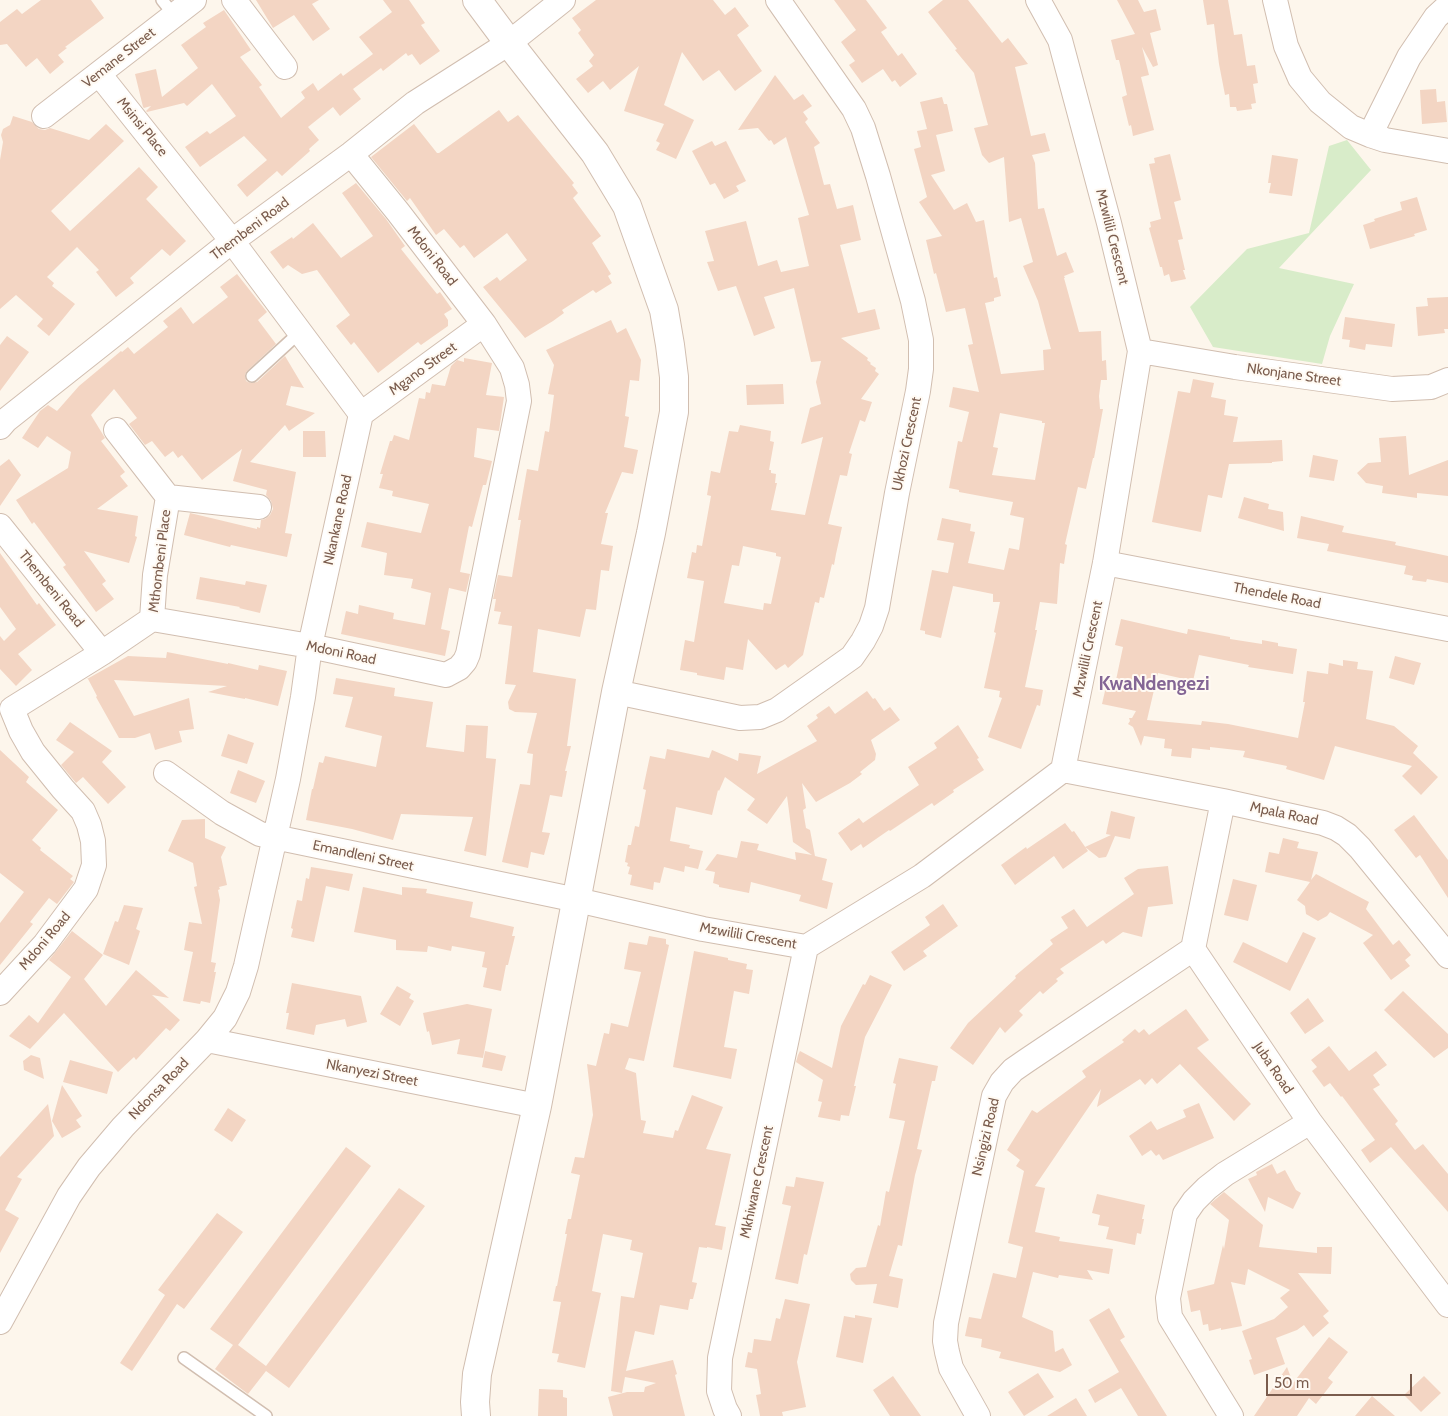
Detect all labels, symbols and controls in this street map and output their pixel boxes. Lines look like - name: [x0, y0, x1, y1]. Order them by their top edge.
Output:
- street label: Vemane Street: [79, 24, 159, 92]
- street label: Msinsi Place: [113, 94, 171, 160]
- street label: Mzwilili Crescent: [1092, 187, 1132, 287]
- street label: Thembeni Road: [208, 194, 292, 264]
- street label: Mdoni Road: [404, 223, 460, 289]
- street label: Mgano Street: [386, 339, 460, 399]
- street label: Nkonjane Street: [1246, 360, 1342, 390]
- street label: Ukhozi Crescent: [889, 395, 925, 493]
- street label: Nkankane Road: [320, 473, 356, 567]
- street label: Mthombeni Place: [145, 509, 175, 613]
- street label: Thembeni Road: [15, 547, 87, 631]
- street label: Thendele Road: [1232, 579, 1322, 613]
- street label: Mzwilili Crescent: [1070, 599, 1106, 699]
- street label: Mdoni Road: [305, 637, 377, 669]
- district label: KwaNdengezi: [1099, 673, 1209, 695]
- street label: Mpala Road: [1248, 799, 1320, 829]
- street label: Emandleni Street: [311, 837, 415, 875]
- street label: Mdoni Road: [16, 908, 74, 974]
- street label: Mzwilili Crescent: [698, 919, 798, 953]
- street label: Juba Road: [1250, 1039, 1296, 1097]
- street label: Ndonsa Road: [126, 1055, 192, 1123]
- street label: Nkanyezi Street: [325, 1056, 419, 1090]
- street label: Nsingizi Road: [969, 1096, 1003, 1178]
- street label: Mkhiwane Crescent: [737, 1124, 777, 1240]
- scale bar: [1268, 1364, 1414, 1396]
- text: 50 m: [1274, 1374, 1309, 1392]

